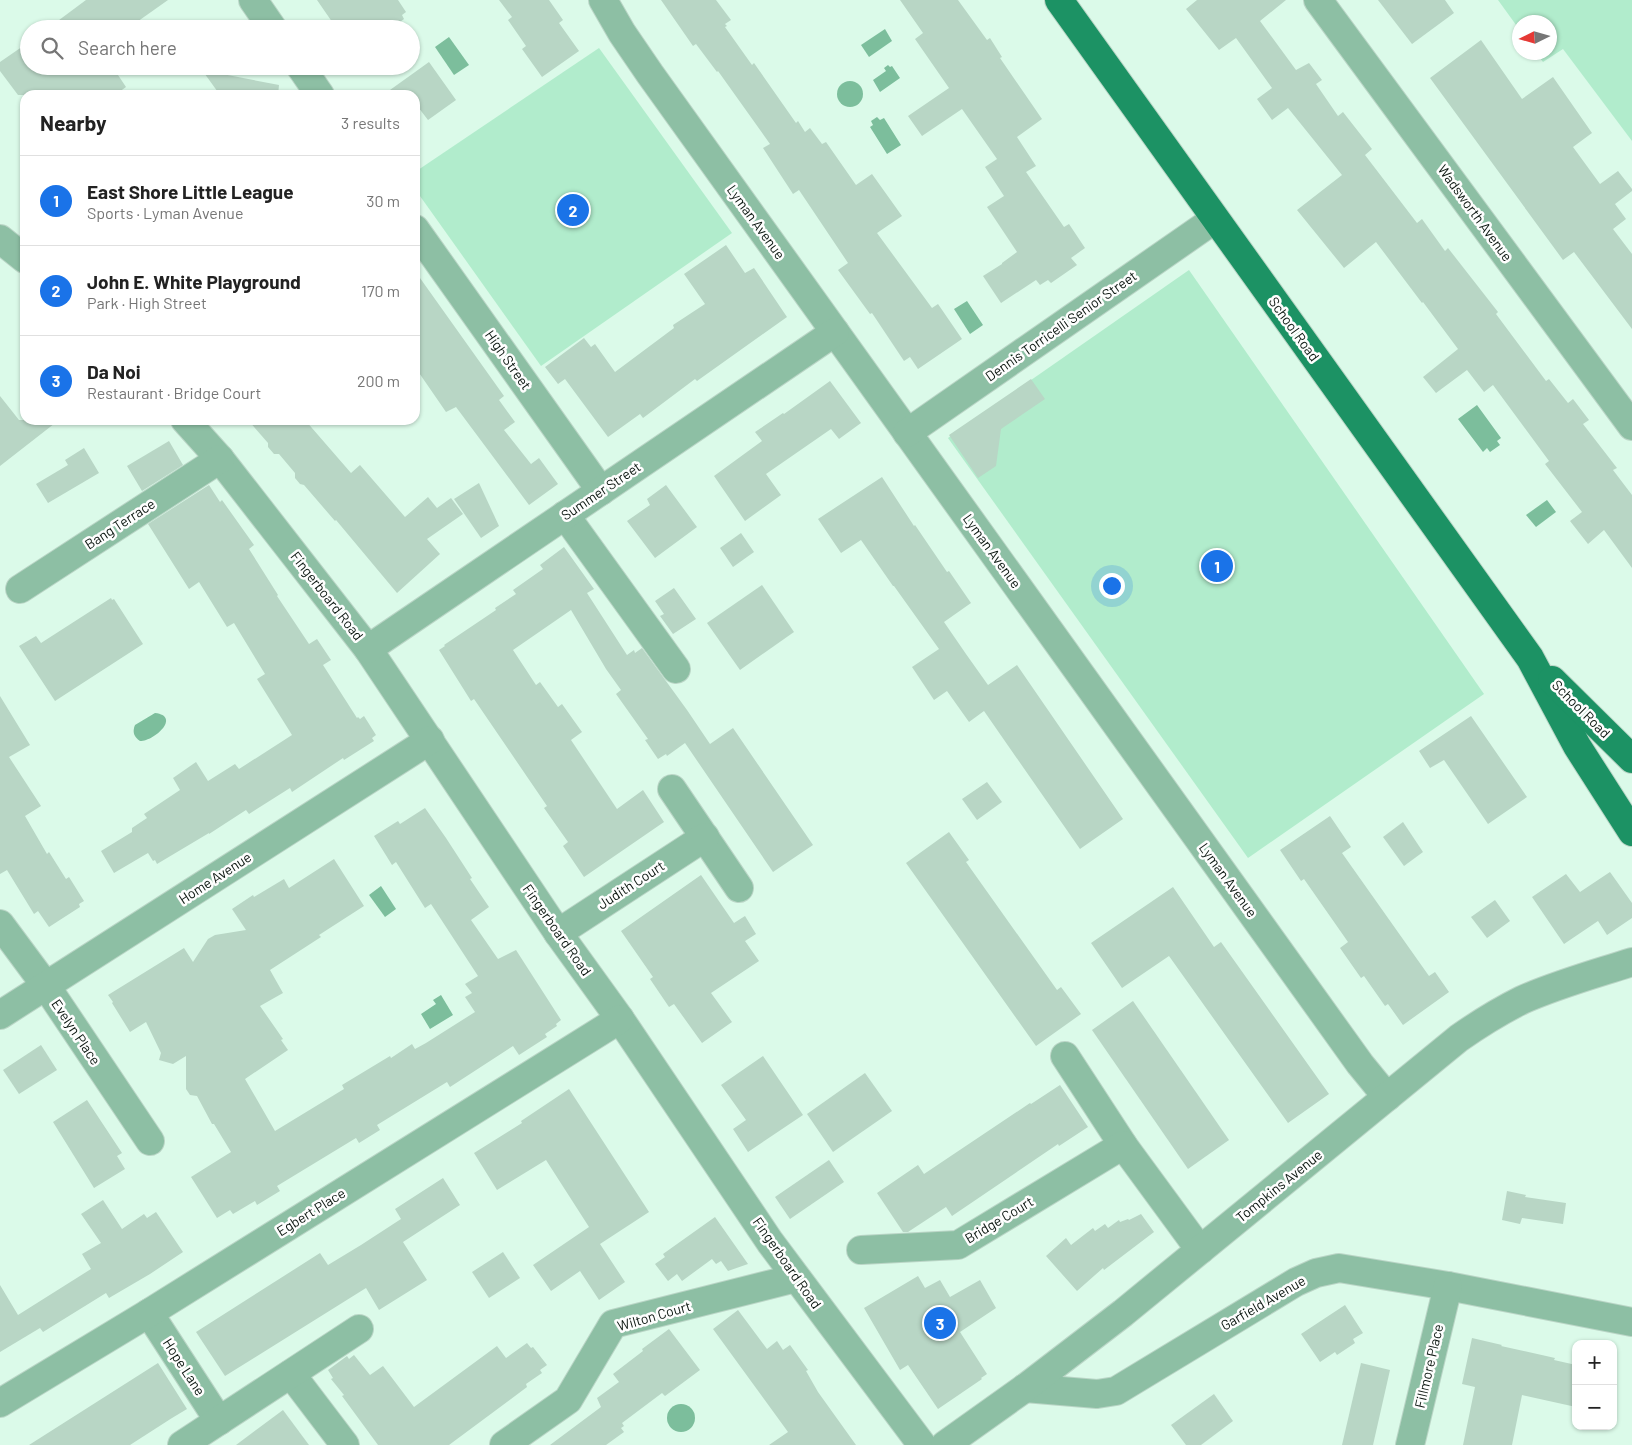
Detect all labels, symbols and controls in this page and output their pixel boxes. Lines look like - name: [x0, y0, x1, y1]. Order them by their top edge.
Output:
- north arrow: [1512, 15, 1557, 60]
- search box: [20, 20, 420, 75]
- icon: search: [38, 34, 66, 62]
- text: Search here: [78, 36, 177, 59]
- text: Nearby: [40, 110, 106, 135]
- text: 3 results: [341, 113, 400, 132]
- street label: Wadsworth Avenue: [1435, 161, 1516, 264]
- text: East Shore Little League: [87, 180, 294, 203]
- street label: Lyman Avenue: [724, 181, 789, 262]
- text: 1: [53, 191, 59, 210]
- text: 30 m: [366, 191, 400, 210]
- pin: 2: [557, 191, 589, 229]
- text: Sports · Lyman Avenue: [87, 203, 243, 222]
- street label: Dennis Torricelli Senior Street: [982, 267, 1140, 384]
- text: John E. White Playground: [87, 270, 301, 293]
- text: 2: [52, 281, 60, 300]
- text: 170 m: [361, 281, 400, 300]
- text: Park · High Street: [87, 293, 207, 312]
- street label: School Road: [1265, 293, 1323, 364]
- street label: High Street: [482, 327, 535, 393]
- text: Da Noi: [87, 360, 141, 383]
- text: 3: [52, 371, 60, 390]
- text: 200 m: [357, 371, 400, 390]
- text: Restaurant · Bridge Court: [87, 383, 261, 402]
- street label: Summer Street: [558, 458, 644, 523]
- street label: Bang Terrace: [81, 495, 158, 553]
- street label: Lyman Avenue: [960, 510, 1025, 591]
- pin: 1: [1201, 547, 1233, 585]
- street label: Fingerboard Road: [287, 548, 367, 643]
- your location: [1099, 573, 1125, 599]
- street label: School Road: [1549, 676, 1614, 741]
- street label: Lyman Avenue: [1196, 839, 1261, 920]
- street label: Home Avenue: [175, 848, 254, 907]
- street label: Judith Court: [594, 857, 667, 912]
- street label: Fingerboard Road: [520, 881, 595, 979]
- street label: Evelyn Place: [48, 996, 105, 1068]
- street label: Tompkins Avenue: [1232, 1146, 1325, 1226]
- street label: Egbert Place: [273, 1184, 348, 1239]
- street label: Bridge Court: [961, 1192, 1036, 1247]
- street label: Fingerboard Road: [750, 1214, 825, 1312]
- street label: Garfield Avenue: [1217, 1271, 1308, 1334]
- street label: Wilton Court: [615, 1297, 693, 1334]
- pin: 3: [924, 1304, 956, 1342]
- street label: Fillmore Place: [1411, 1322, 1446, 1410]
- street label: Hope Lane: [160, 1335, 209, 1398]
- map controls: [1572, 1340, 1617, 1430]
- button: +: [1572, 1340, 1617, 1385]
- button: −: [1572, 1385, 1617, 1430]

